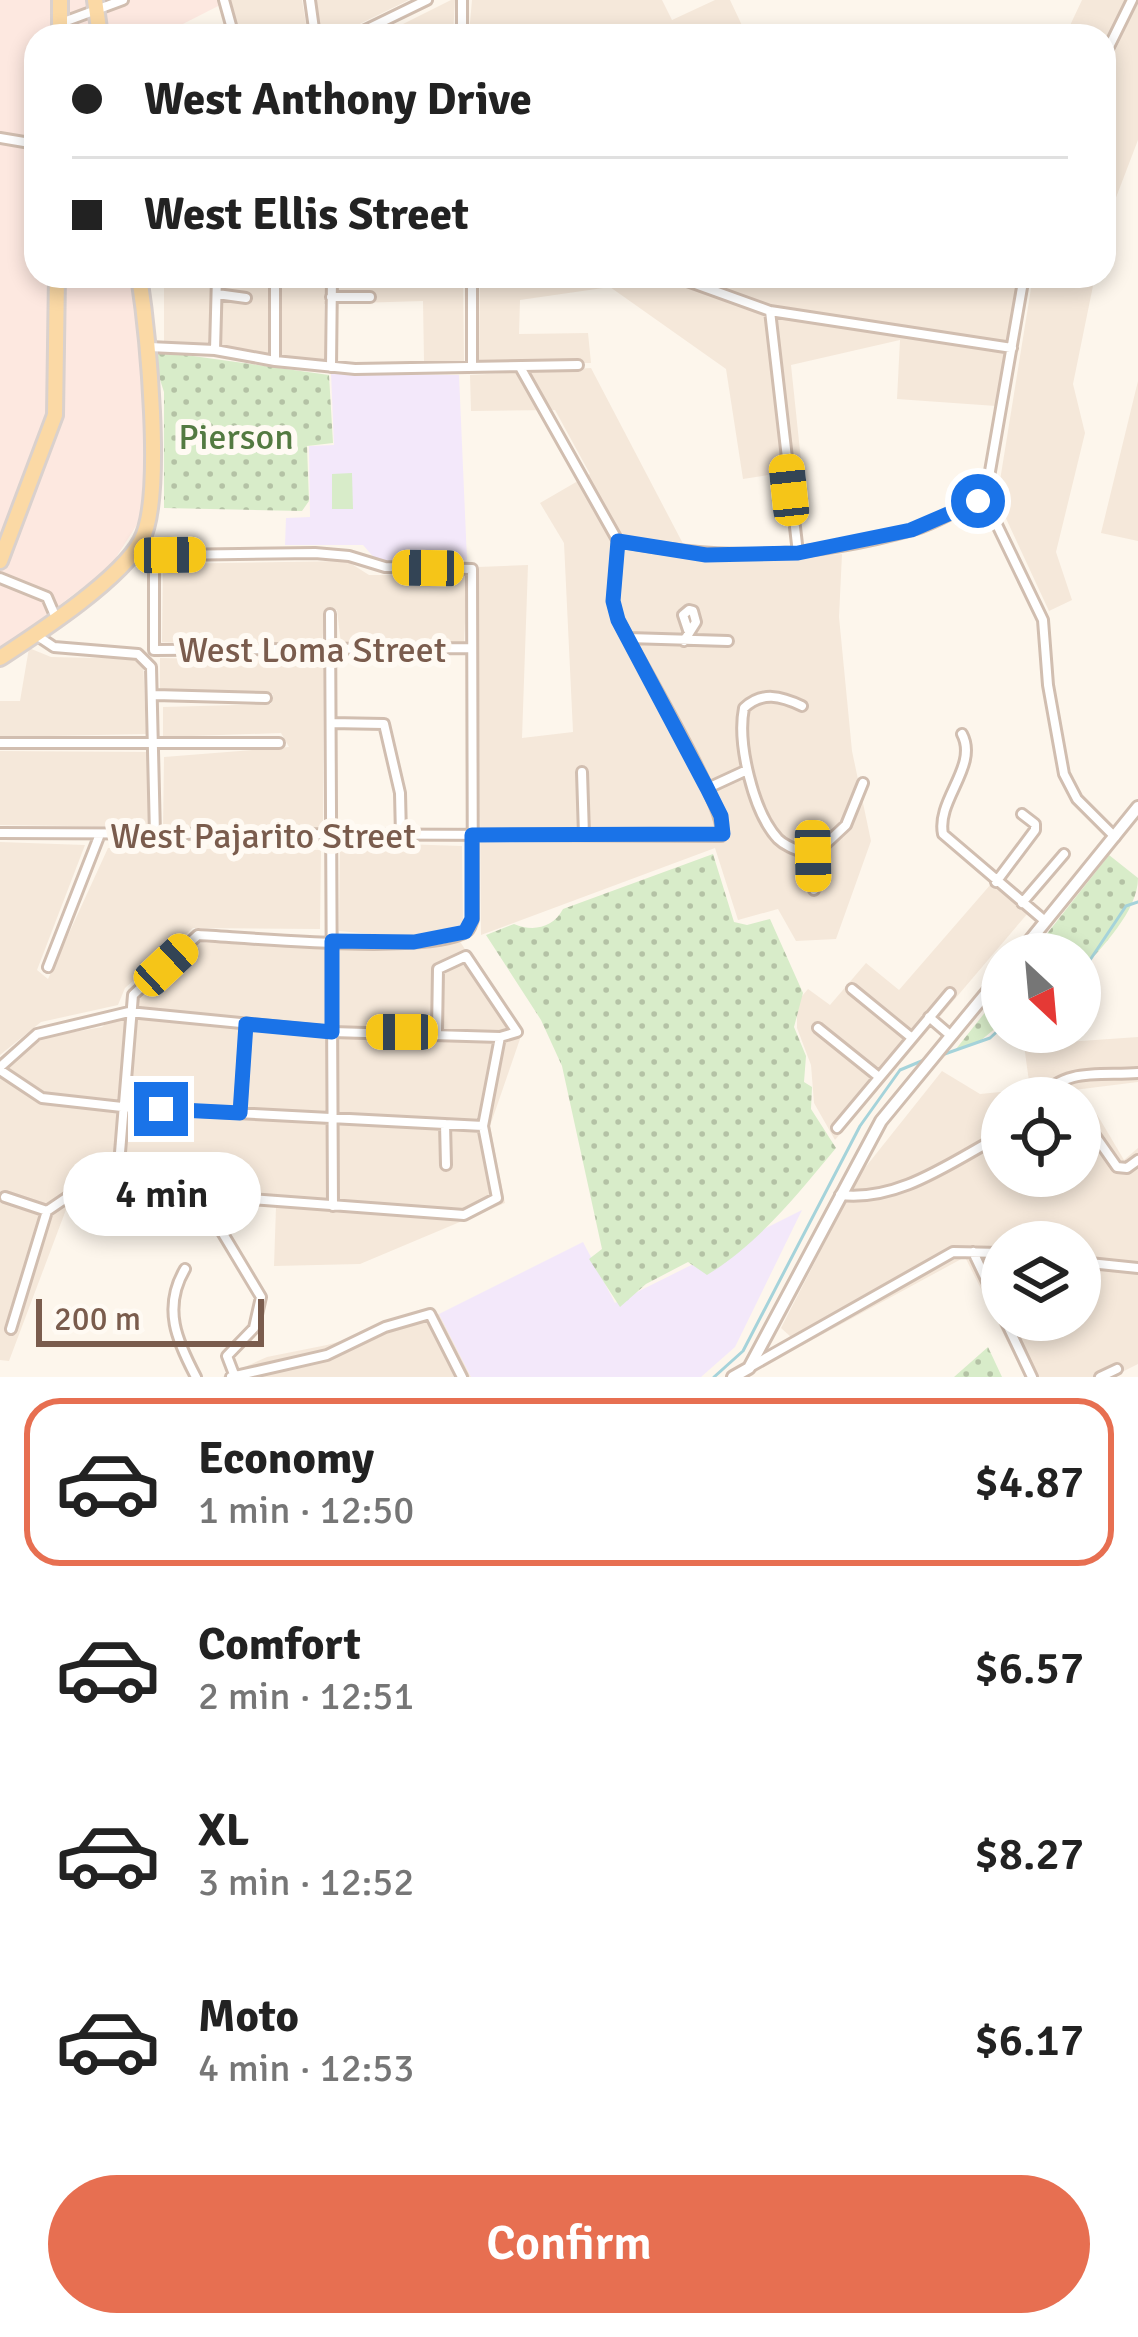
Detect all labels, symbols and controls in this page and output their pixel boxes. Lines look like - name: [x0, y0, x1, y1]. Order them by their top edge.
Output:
- text: West Anthony Drive: [144, 72, 532, 127]
- text: West Ellis Street: [144, 187, 469, 242]
- park label: Pierson: [178, 415, 294, 460]
- car: [767, 452, 811, 528]
- route start: [951, 474, 1005, 528]
- car: [134, 536, 206, 574]
- car: [392, 549, 464, 587]
- street label: West Loma Street: [178, 628, 446, 673]
- street label: West Pajarito Street: [110, 814, 416, 859]
- car: [794, 820, 832, 892]
- car: [127, 927, 205, 1003]
- north arrow: [981, 933, 1101, 1053]
- map controls: [981, 933, 1101, 1341]
- car: [366, 1014, 438, 1050]
- button: locate: [981, 1077, 1101, 1197]
- route end: [134, 1082, 188, 1136]
- callout: 4 min: [62, 1151, 260, 1235]
- text: 4 min: [115, 1170, 209, 1218]
- button: layers: [981, 1221, 1101, 1341]
- scale bar: [36, 1293, 264, 1346]
- text: 200 m: [54, 1299, 141, 1340]
- icon: car: [54, 1428, 162, 1536]
- text: Economy: [198, 1431, 374, 1486]
- text: $4.87: [974, 1455, 1084, 1510]
- text: 1 min · 12:50: [198, 1486, 414, 1534]
- icon: car: [54, 1614, 162, 1722]
- text: Comfort: [198, 1617, 361, 1672]
- text: $6.57: [974, 1641, 1084, 1696]
- text: 2 min · 12:51: [198, 1672, 414, 1720]
- icon: car: [54, 1800, 162, 1908]
- text: XL: [198, 1803, 249, 1858]
- text: $8.27: [974, 1827, 1084, 1882]
- text: 3 min · 12:52: [198, 1858, 414, 1906]
- icon: car: [54, 1986, 162, 2094]
- text: Moto: [198, 1989, 299, 2044]
- text: $6.17: [974, 2013, 1084, 2068]
- text: 4 min · 12:53: [198, 2044, 414, 2092]
- button: Confirm: [48, 2175, 1090, 2313]

